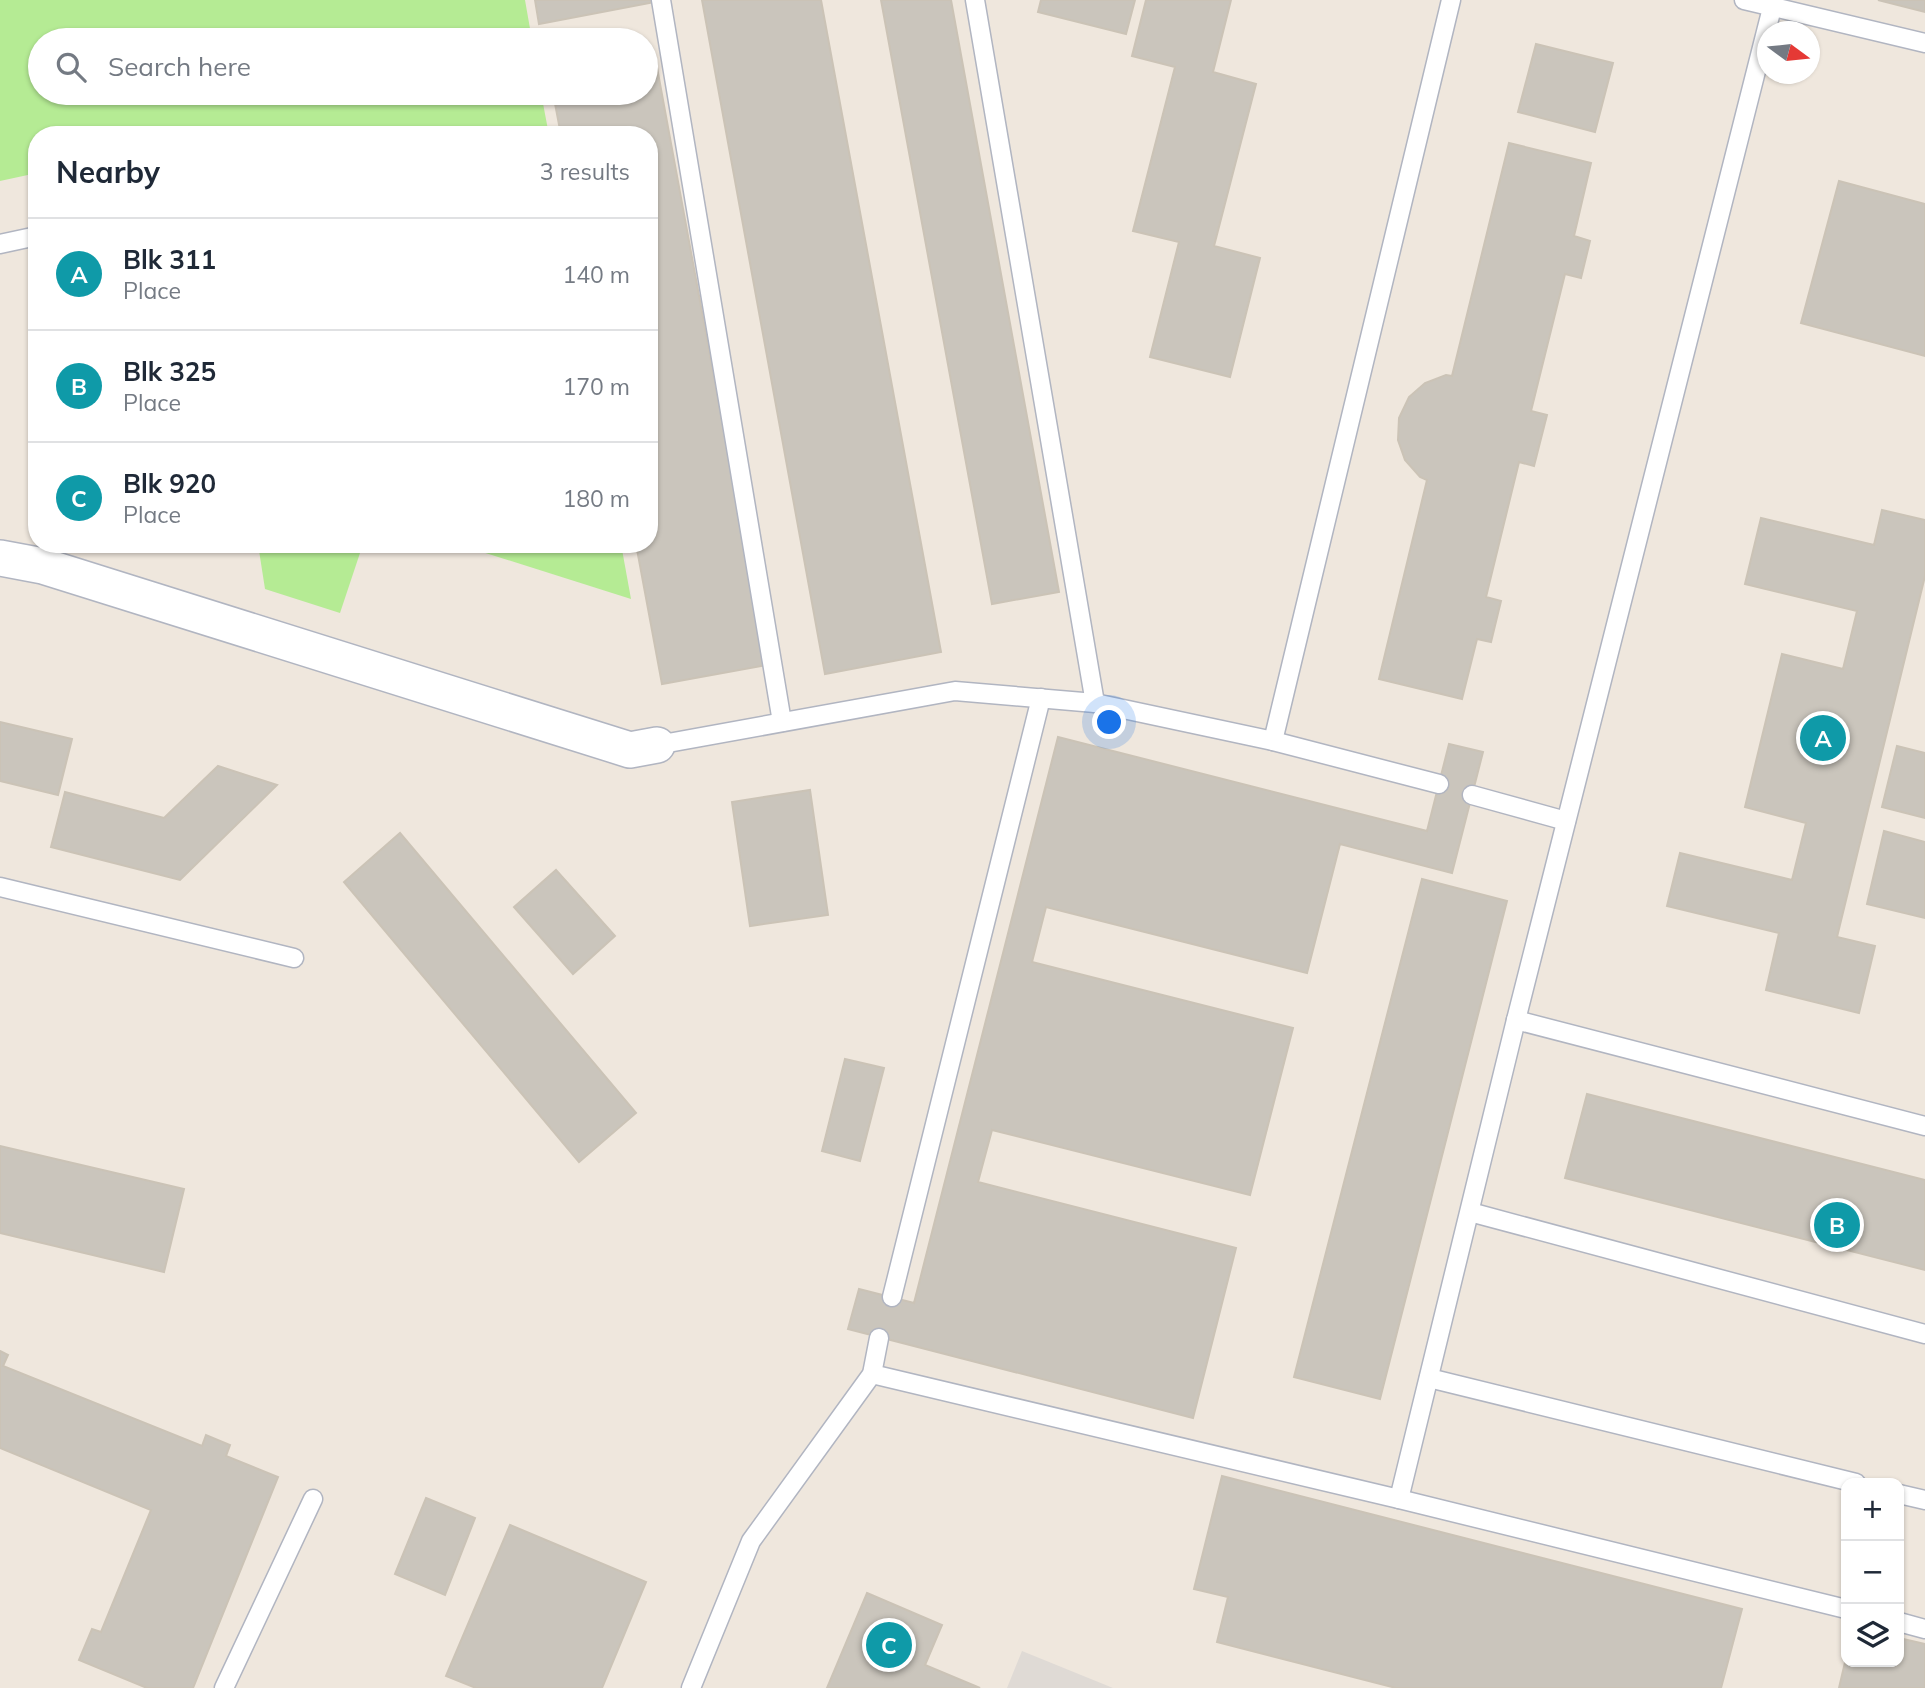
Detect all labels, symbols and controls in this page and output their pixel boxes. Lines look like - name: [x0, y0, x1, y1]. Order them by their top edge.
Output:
- north arrow: [1757, 21, 1820, 84]
- search box: [28, 28, 658, 105]
- icon: search: [52, 48, 90, 86]
- text: Search here: [108, 50, 251, 83]
- text: Nearby: [56, 153, 160, 191]
- text: 3 results: [540, 157, 630, 186]
- text: Blk 311: [123, 243, 216, 276]
- text: A: [70, 260, 88, 289]
- text: 140 m: [562, 260, 630, 289]
- text: Place: [123, 276, 181, 305]
- text: Blk 325: [123, 355, 216, 388]
- text: B: [71, 372, 87, 401]
- text: 170 m: [562, 372, 630, 401]
- text: Place: [123, 388, 181, 417]
- text: Blk 920: [123, 467, 216, 500]
- text: C: [71, 484, 87, 513]
- text: 180 m: [562, 484, 630, 513]
- text: Place: [123, 500, 181, 529]
- your location: [1092, 705, 1126, 739]
- pin: A: [1800, 712, 1846, 764]
- pin: B: [1814, 1199, 1860, 1251]
- map controls: [1841, 1478, 1904, 1667]
- button: +: [1841, 1478, 1904, 1541]
- button: −: [1841, 1541, 1904, 1604]
- button: layers: [1841, 1604, 1904, 1667]
- pin: C: [866, 1619, 912, 1671]

